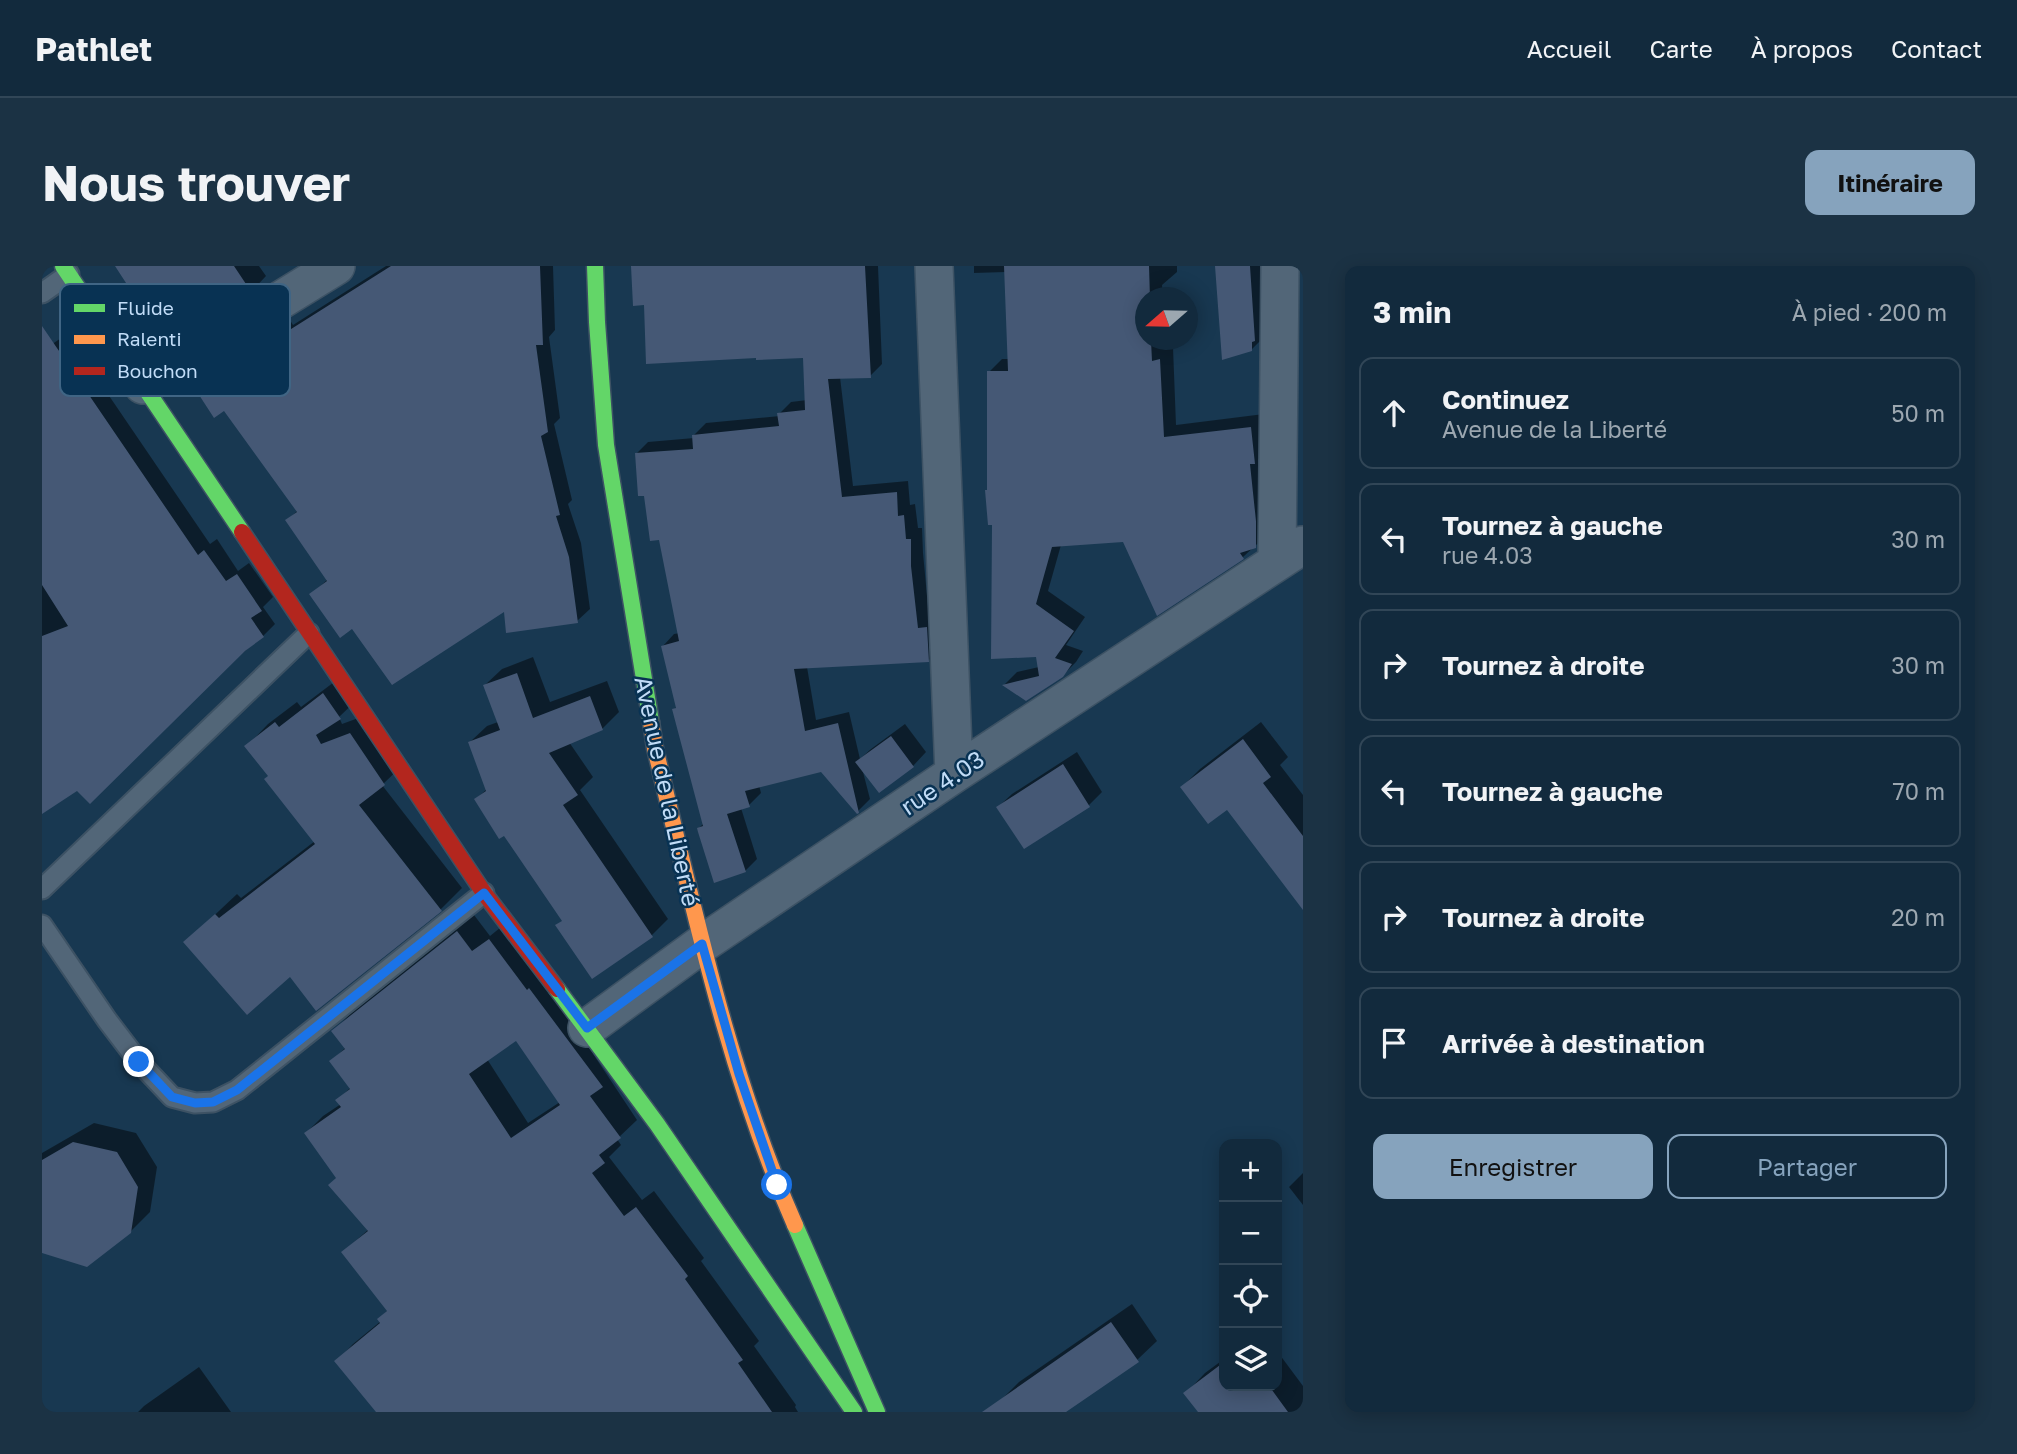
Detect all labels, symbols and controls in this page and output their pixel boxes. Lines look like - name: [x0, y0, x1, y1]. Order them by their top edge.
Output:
- text: Pathlet: [35, 29, 152, 68]
- text: Accueil: [1527, 34, 1611, 63]
- text: Carte: [1649, 34, 1713, 63]
- text: À propos: [1751, 34, 1853, 63]
- text: Contact: [1891, 34, 1982, 63]
- button: Itinéraire: [1805, 150, 1975, 215]
- text: Nous trouver: [42, 153, 350, 212]
- legend: [60, 284, 290, 396]
- north arrow: [1135, 287, 1198, 350]
- text: 3 min: [1373, 294, 1451, 330]
- text: Fluide: [117, 296, 174, 319]
- text: À pied · 200 m: [1792, 298, 1947, 326]
- text: Ralenti: [117, 327, 182, 350]
- text: Bouchon: [117, 359, 198, 382]
- text: Continuez: [1442, 384, 1569, 415]
- icon: ahead: [1375, 394, 1413, 432]
- text: 50 m: [1891, 399, 1945, 427]
- text: Avenue de la Liberté: [1442, 415, 1667, 443]
- text: Tournez à gauche: [1442, 510, 1663, 541]
- icon: left: [1375, 520, 1413, 558]
- text: 30 m: [1891, 525, 1945, 553]
- text: rue 4.03: [1442, 541, 1533, 569]
- icon: right: [1375, 646, 1413, 684]
- text: Tournez à droite: [1442, 650, 1645, 681]
- text: 30 m: [1891, 651, 1945, 679]
- street label: Avenue de la Liberté: [629, 673, 707, 909]
- street label: rue 4.03: [895, 744, 989, 820]
- icon: left: [1375, 772, 1413, 810]
- text: Tournez à gauche: [1442, 776, 1663, 807]
- text: 70 m: [1892, 777, 1945, 805]
- icon: right: [1375, 898, 1413, 936]
- text: Tournez à droite: [1442, 902, 1645, 933]
- text: 20 m: [1891, 903, 1945, 931]
- icon: arrive: [1375, 1024, 1413, 1062]
- text: Arrivée à destination: [1442, 1028, 1705, 1059]
- route end: [123, 1046, 154, 1077]
- button: Enregistrer: [1373, 1134, 1653, 1199]
- button: Partager: [1667, 1134, 1947, 1199]
- map controls: [1219, 1139, 1282, 1391]
- button: +: [1219, 1139, 1282, 1202]
- route start: [761, 1169, 792, 1200]
- button: −: [1219, 1202, 1282, 1265]
- button: locate: [1219, 1265, 1282, 1328]
- button: layers: [1219, 1328, 1282, 1391]

